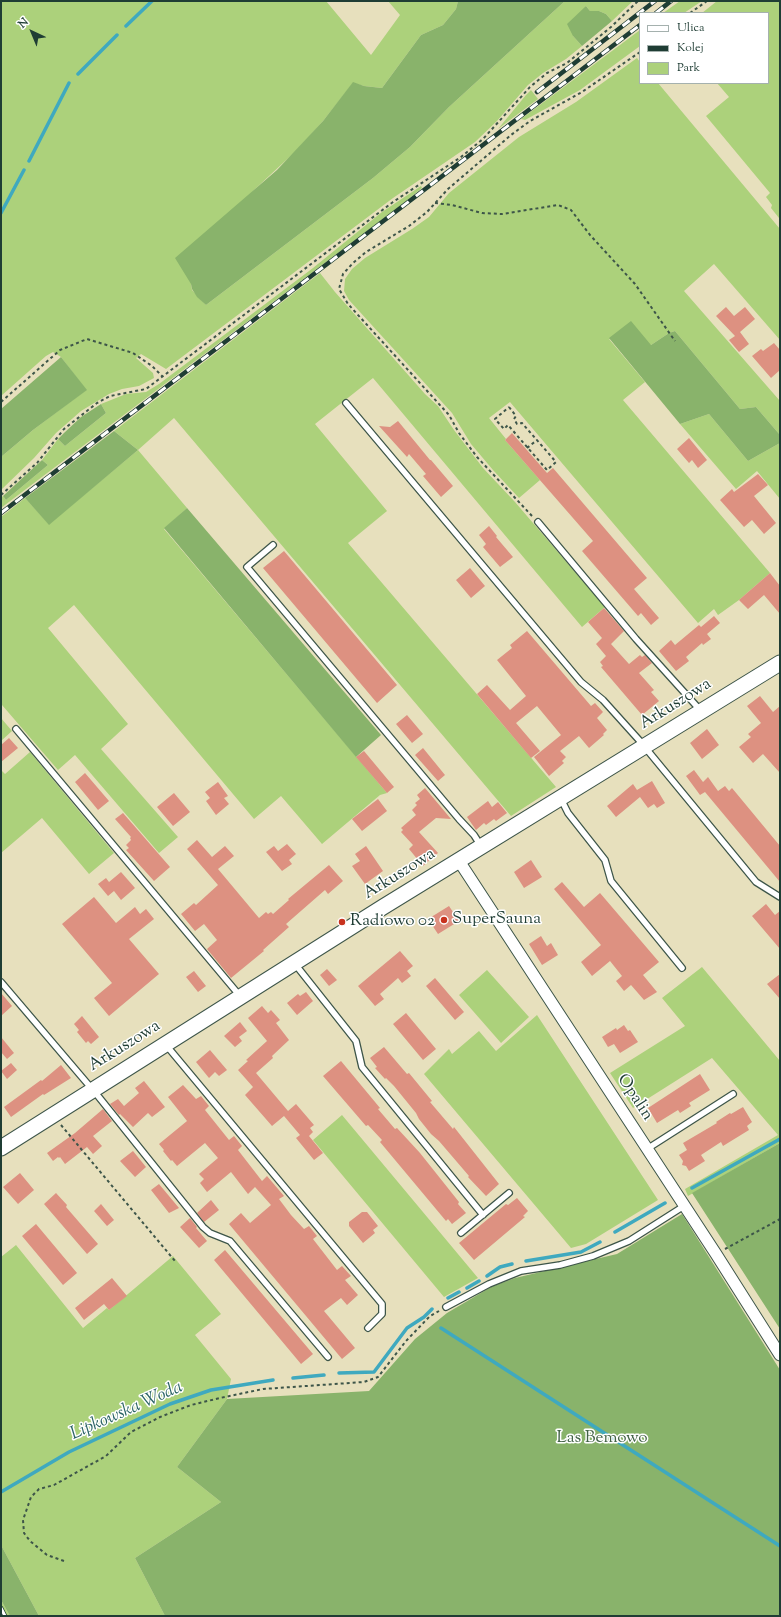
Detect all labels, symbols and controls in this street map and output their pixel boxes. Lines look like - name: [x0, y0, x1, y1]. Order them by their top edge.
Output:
- north arrow: [12, 12, 52, 52]
- legend: [639, 12, 769, 84]
- text: N: [15, 15, 32, 32]
- text: Ulica: [677, 19, 704, 37]
- text: Kolej: [677, 39, 704, 57]
- text: Park: [677, 59, 700, 77]
- street label: Arkuszowa: [636, 675, 716, 735]
- street label: Arkuszowa: [360, 845, 440, 905]
- place label: SuperSauna: [452, 910, 541, 930]
- place label: Radiowo 02: [350, 912, 435, 932]
- marker: SuperSauna: [439, 915, 449, 925]
- marker: Radiowo 02: [337, 917, 347, 927]
- street label: Arkuszowa: [85, 1017, 165, 1077]
- street label: Opalin: [611, 1071, 657, 1125]
- water label: Lipkowska Woda: [67, 1378, 187, 1446]
- park label: Las Bemowo: [556, 1429, 648, 1449]

